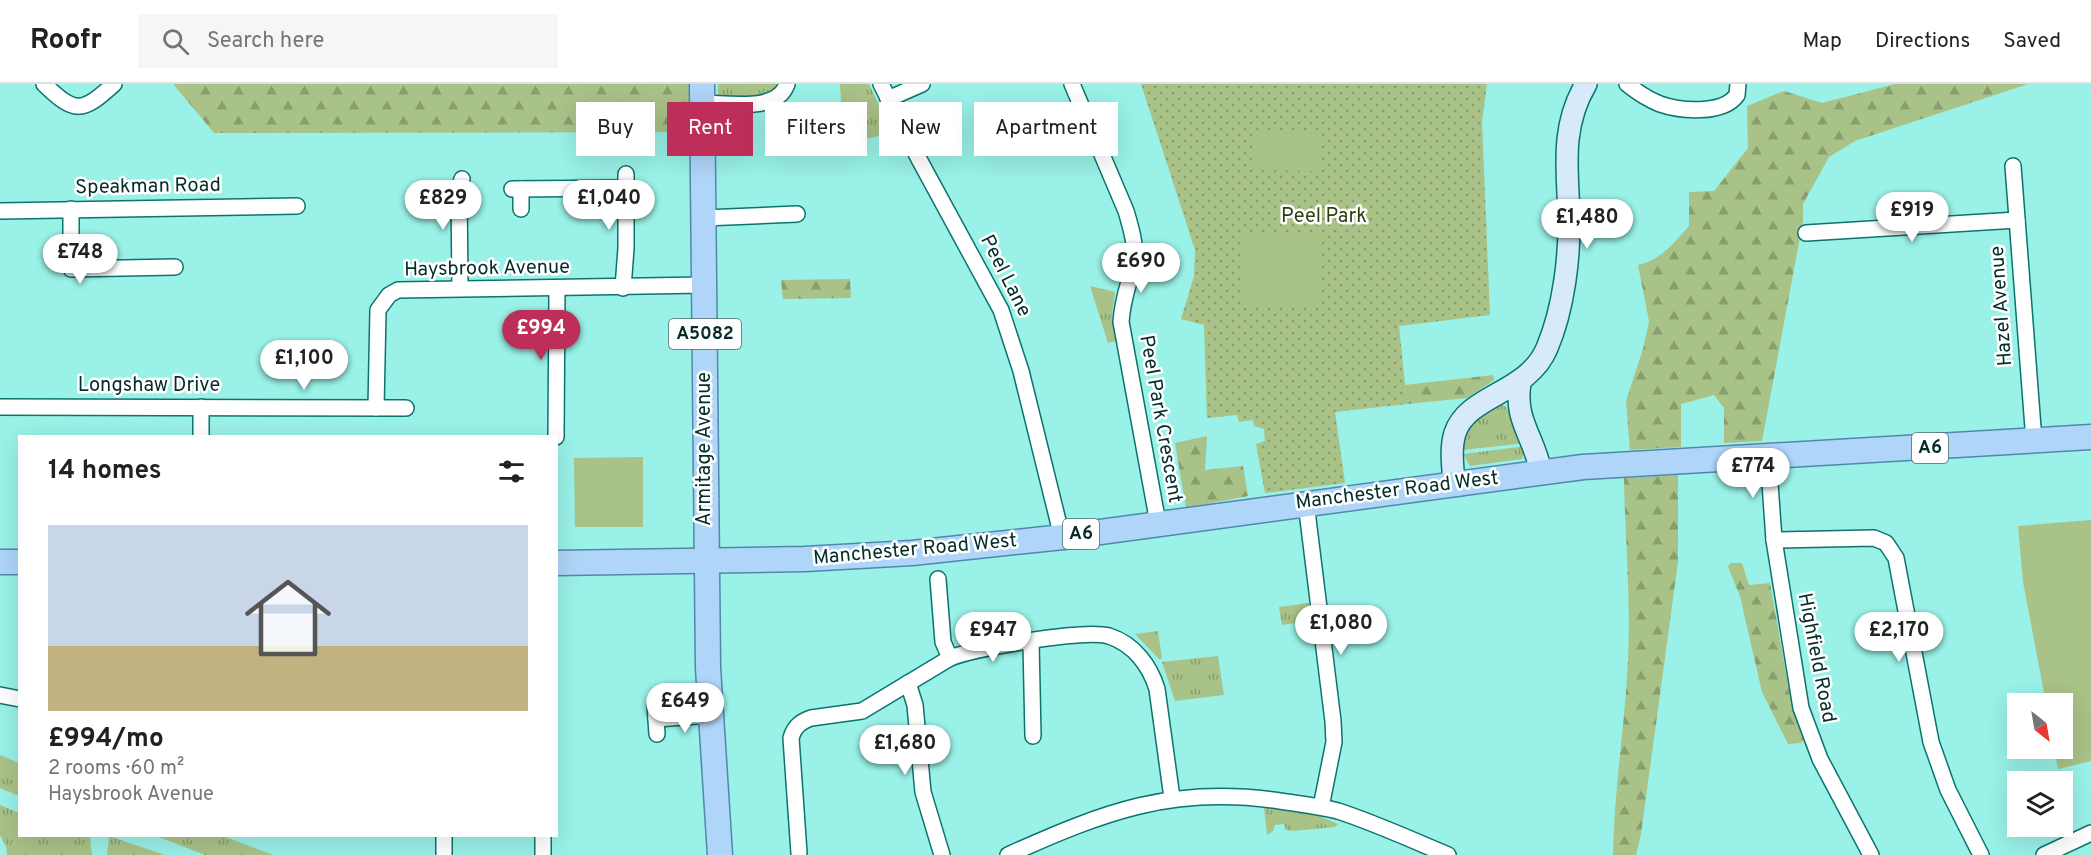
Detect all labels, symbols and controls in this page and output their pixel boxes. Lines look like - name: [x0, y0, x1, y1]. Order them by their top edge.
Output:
- search box: [138, 14, 558, 68]
- text: Roofr: [30, 23, 102, 59]
- icon: search: [159, 25, 192, 58]
- text: Search here: [207, 28, 324, 55]
- text: Map: [1802, 28, 1842, 55]
- text: Directions: [1875, 28, 1970, 55]
- text: Saved: [2003, 28, 2061, 55]
- chip: Buy: [576, 102, 655, 156]
- chip: Rent: [667, 102, 753, 156]
- chip: Filters: [765, 102, 867, 156]
- chip: New: [879, 102, 962, 156]
- chip: Apartment: [974, 102, 1118, 156]
- street label: Speakman Road: [75, 173, 221, 201]
- pin: £829: [407, 180, 479, 231]
- pin: £1,040: [560, 180, 658, 231]
- text: £829: [419, 186, 467, 212]
- text: £1,040: [577, 186, 641, 212]
- pin: £919: [1876, 192, 1948, 243]
- text: £919: [1890, 198, 1934, 224]
- pin: £1,480: [1538, 199, 1636, 250]
- park label: Peel Park: [1281, 204, 1367, 230]
- text: £1,480: [1555, 205, 1619, 231]
- street label: Peel Lane: [973, 231, 1037, 321]
- pin: £748: [44, 234, 116, 285]
- text: £748: [57, 240, 103, 266]
- pin: £690: [1105, 243, 1177, 294]
- street label: Hazel Avenue: [1985, 245, 2019, 367]
- text: £690: [1116, 249, 1166, 275]
- street label: Haysbrook Avenue: [404, 255, 570, 283]
- pin: £994: [505, 310, 577, 361]
- text: £994: [516, 316, 566, 342]
- road number: A5082: [669, 319, 741, 349]
- street label: Peel Park Crescent: [1132, 333, 1188, 505]
- pin: £1,100: [255, 340, 353, 391]
- text: £1,100: [274, 346, 334, 372]
- street label: Armitage Avenue: [692, 372, 718, 526]
- street label: Longshaw Drive: [78, 373, 220, 399]
- road number: A6: [1912, 433, 1948, 463]
- pin: £774: [1717, 448, 1789, 499]
- text: £774: [1731, 454, 1775, 480]
- text: 14 homes: [48, 455, 162, 488]
- icon: filters: [495, 455, 528, 488]
- street label: Manchester Road West: [1294, 466, 1500, 516]
- road number: A6: [1063, 519, 1099, 549]
- street label: Manchester Road West: [812, 528, 1018, 572]
- icon: home: [234, 564, 342, 672]
- street label: Highfield Road: [1791, 591, 1841, 725]
- pin: £1,080: [1292, 605, 1390, 656]
- text: £1,080: [1309, 611, 1373, 637]
- pin: £947: [957, 612, 1029, 663]
- pin: £2,170: [1850, 612, 1948, 663]
- text: £947: [969, 618, 1017, 644]
- text: £2,170: [1868, 618, 1930, 644]
- pin: £649: [649, 683, 721, 734]
- text: £649: [660, 689, 710, 715]
- north arrow: [2007, 693, 2073, 759]
- map controls: [2007, 693, 2073, 837]
- text: £994/mo: [48, 723, 164, 756]
- pin: £1,680: [856, 725, 954, 776]
- text: £1,680: [874, 731, 936, 757]
- text: 2 rooms · 60 m²: [48, 756, 184, 782]
- button: layers: [2007, 771, 2073, 837]
- text: Haysbrook Avenue: [48, 782, 214, 808]

